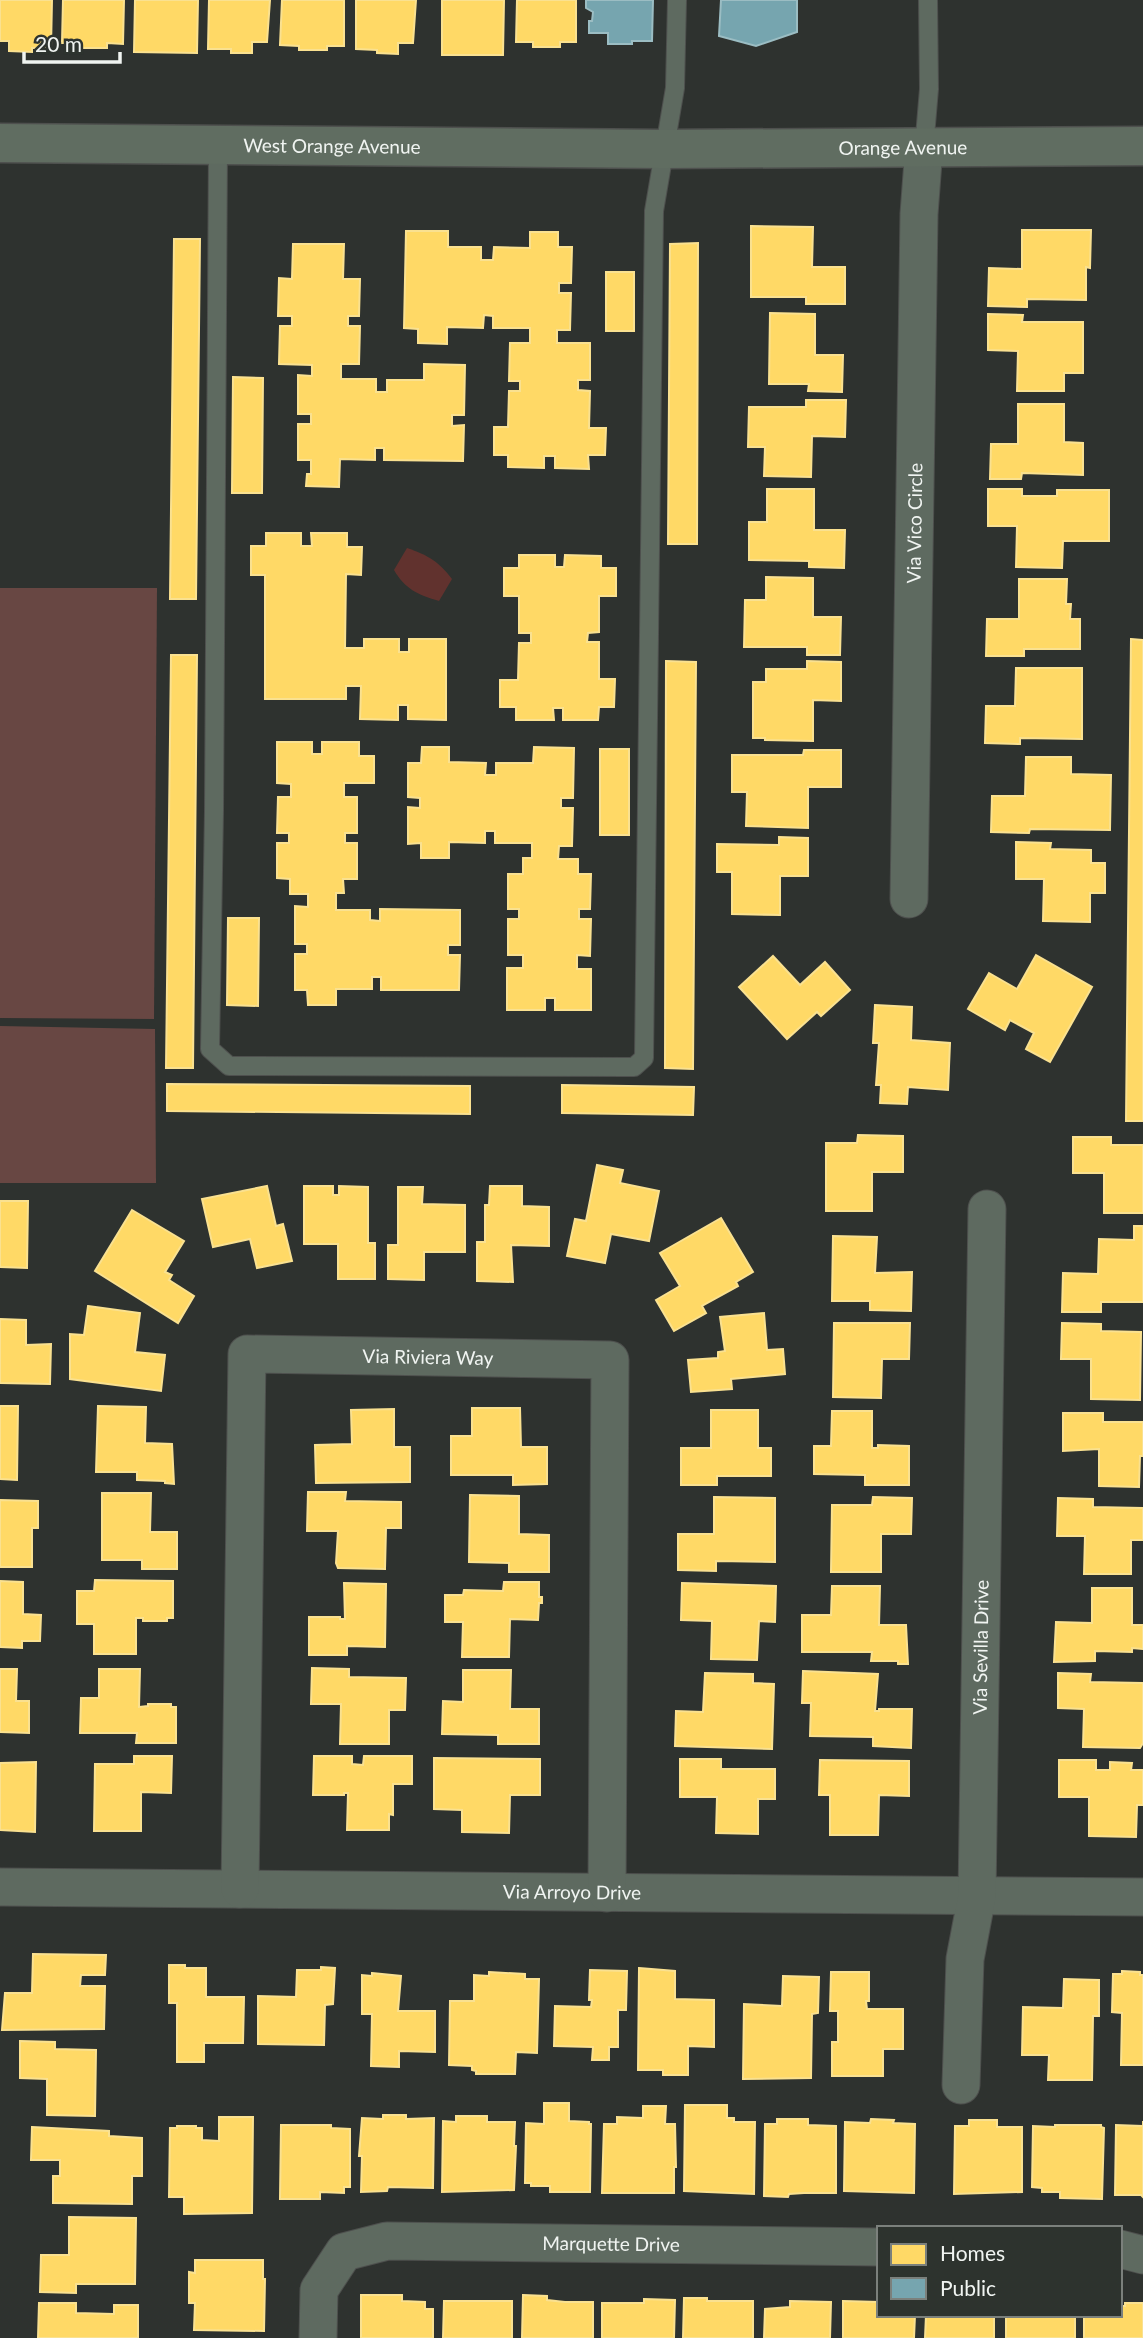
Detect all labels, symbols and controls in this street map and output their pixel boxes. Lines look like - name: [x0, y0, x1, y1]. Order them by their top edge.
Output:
- scale bar: [24, 21, 121, 65]
- text: 20 m: [35, 31, 82, 56]
- street label: West Orange Avenue: [243, 133, 421, 158]
- street label: Orange Avenue: [838, 135, 967, 159]
- street label: Via Vico Circle: [902, 463, 926, 583]
- street label: Via Riviera Way: [362, 1344, 494, 1369]
- street label: Via Sevilla Drive: [968, 1580, 993, 1715]
- street label: Via Arroyo Drive: [503, 1879, 641, 1904]
- legend: [877, 2226, 1122, 2317]
- street label: Marquette Drive: [542, 2231, 680, 2256]
- text: Homes: [940, 2240, 1005, 2265]
- text: Public: [940, 2275, 996, 2300]

